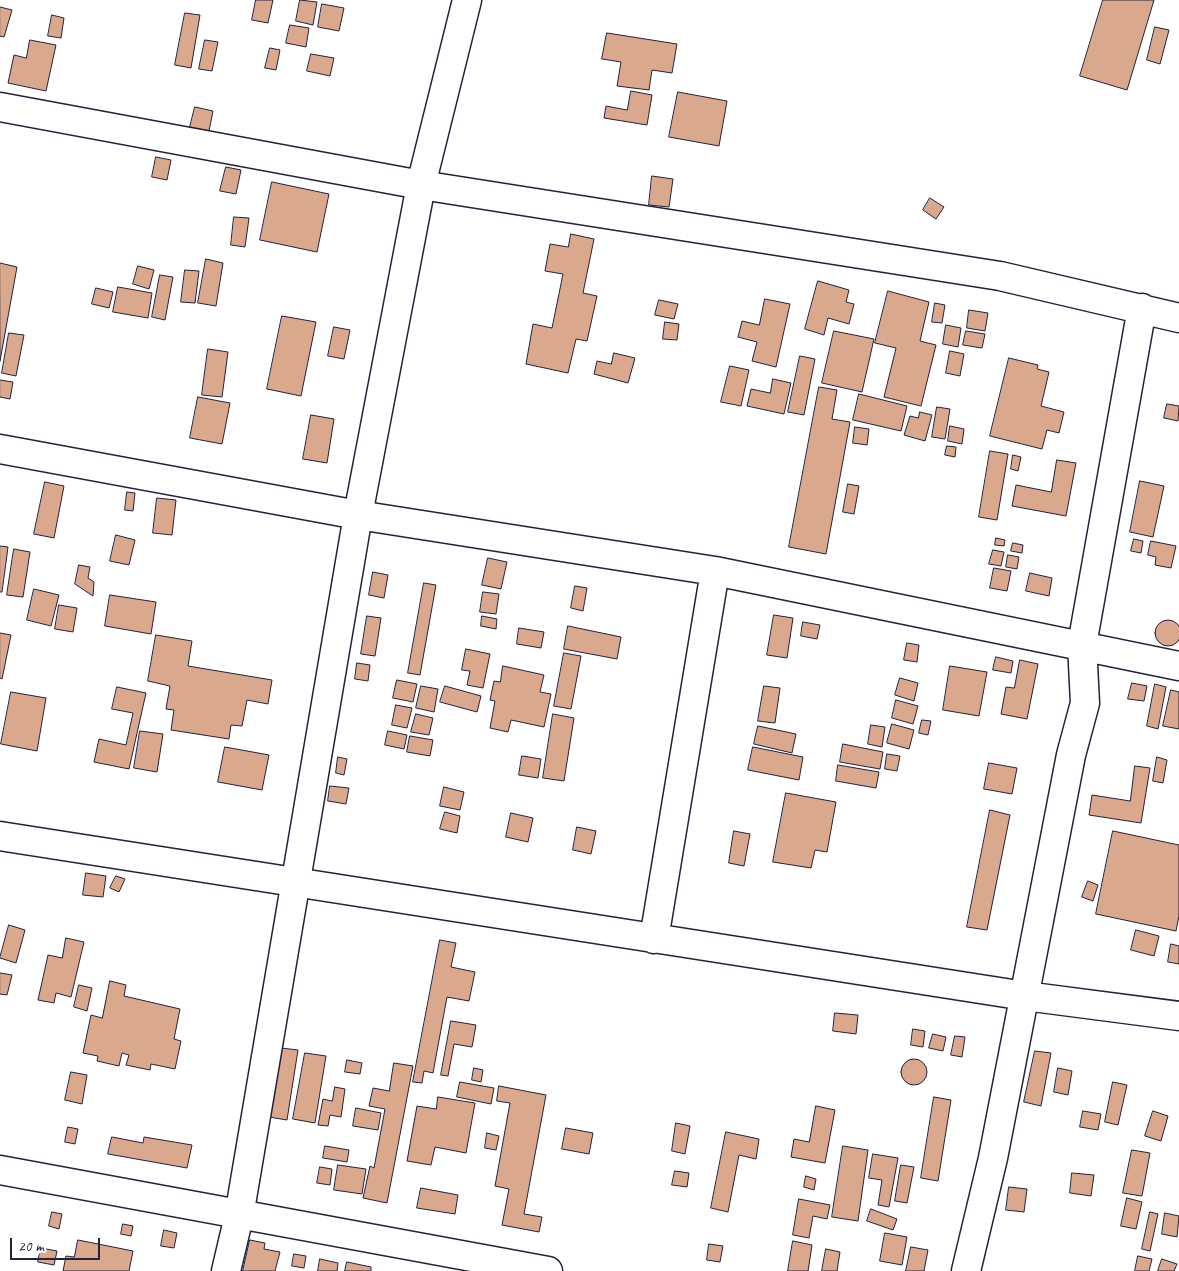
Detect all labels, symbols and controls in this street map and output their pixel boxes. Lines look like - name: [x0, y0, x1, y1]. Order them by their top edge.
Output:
- scale bar: [12, 1228, 102, 1260]
- text: 20 m: [18, 1237, 44, 1256]

